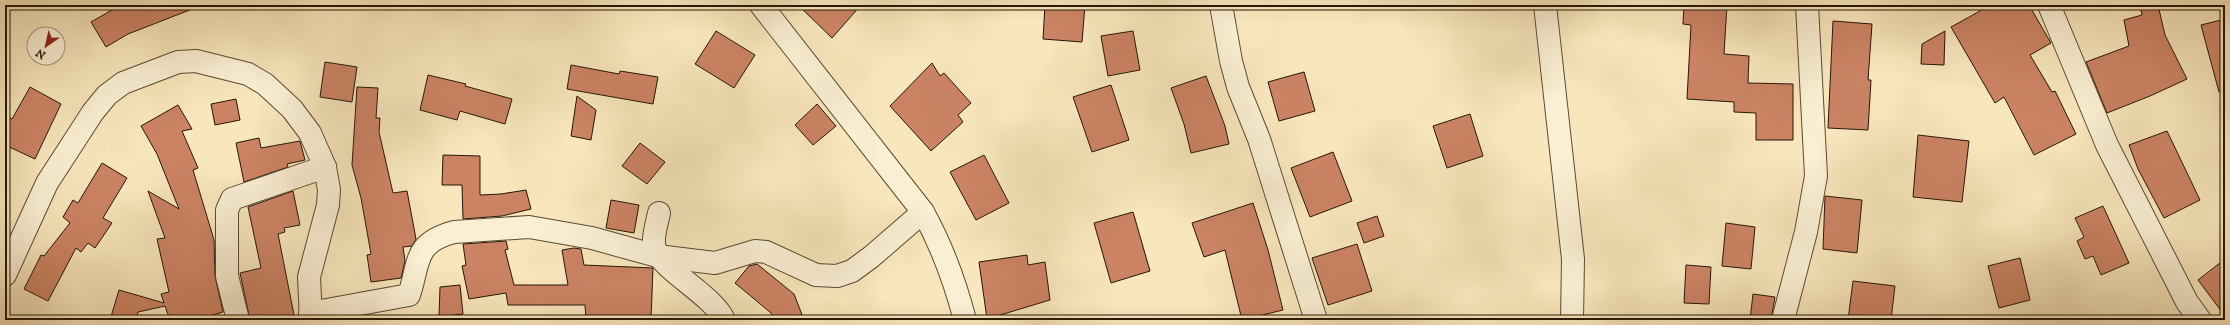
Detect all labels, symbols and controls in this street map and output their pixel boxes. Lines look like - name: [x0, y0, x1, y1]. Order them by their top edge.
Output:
- north arrow: [26, 26, 66, 66]
- text: N: [33, 45, 49, 62]

